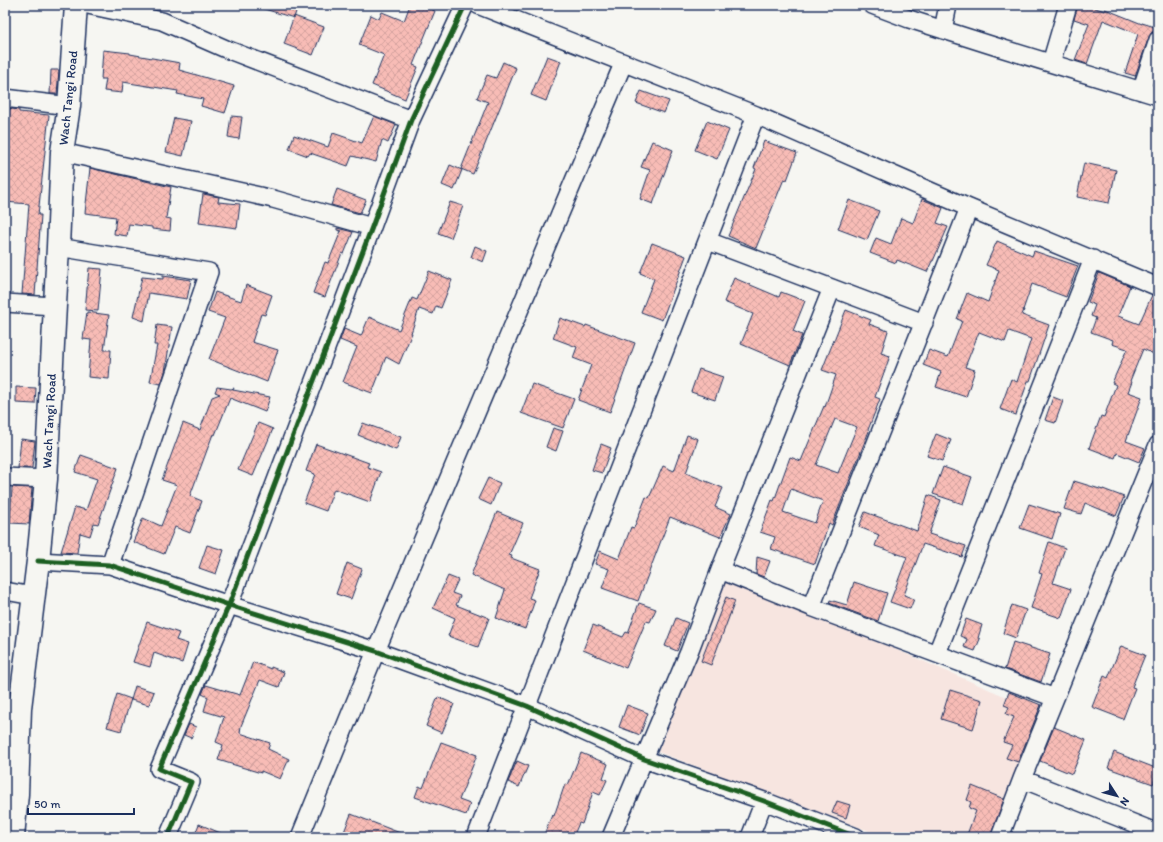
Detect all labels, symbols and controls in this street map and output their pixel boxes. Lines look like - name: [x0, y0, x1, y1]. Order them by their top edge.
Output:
- street label: Wach Tangi Road: [56, 50, 80, 146]
- street label: Wach Tangi Road: [39, 373, 59, 469]
- north arrow: [1097, 776, 1137, 816]
- scale bar: [28, 790, 134, 816]
- text: N: [1117, 795, 1132, 808]
- text: 50 m: [34, 797, 60, 811]

